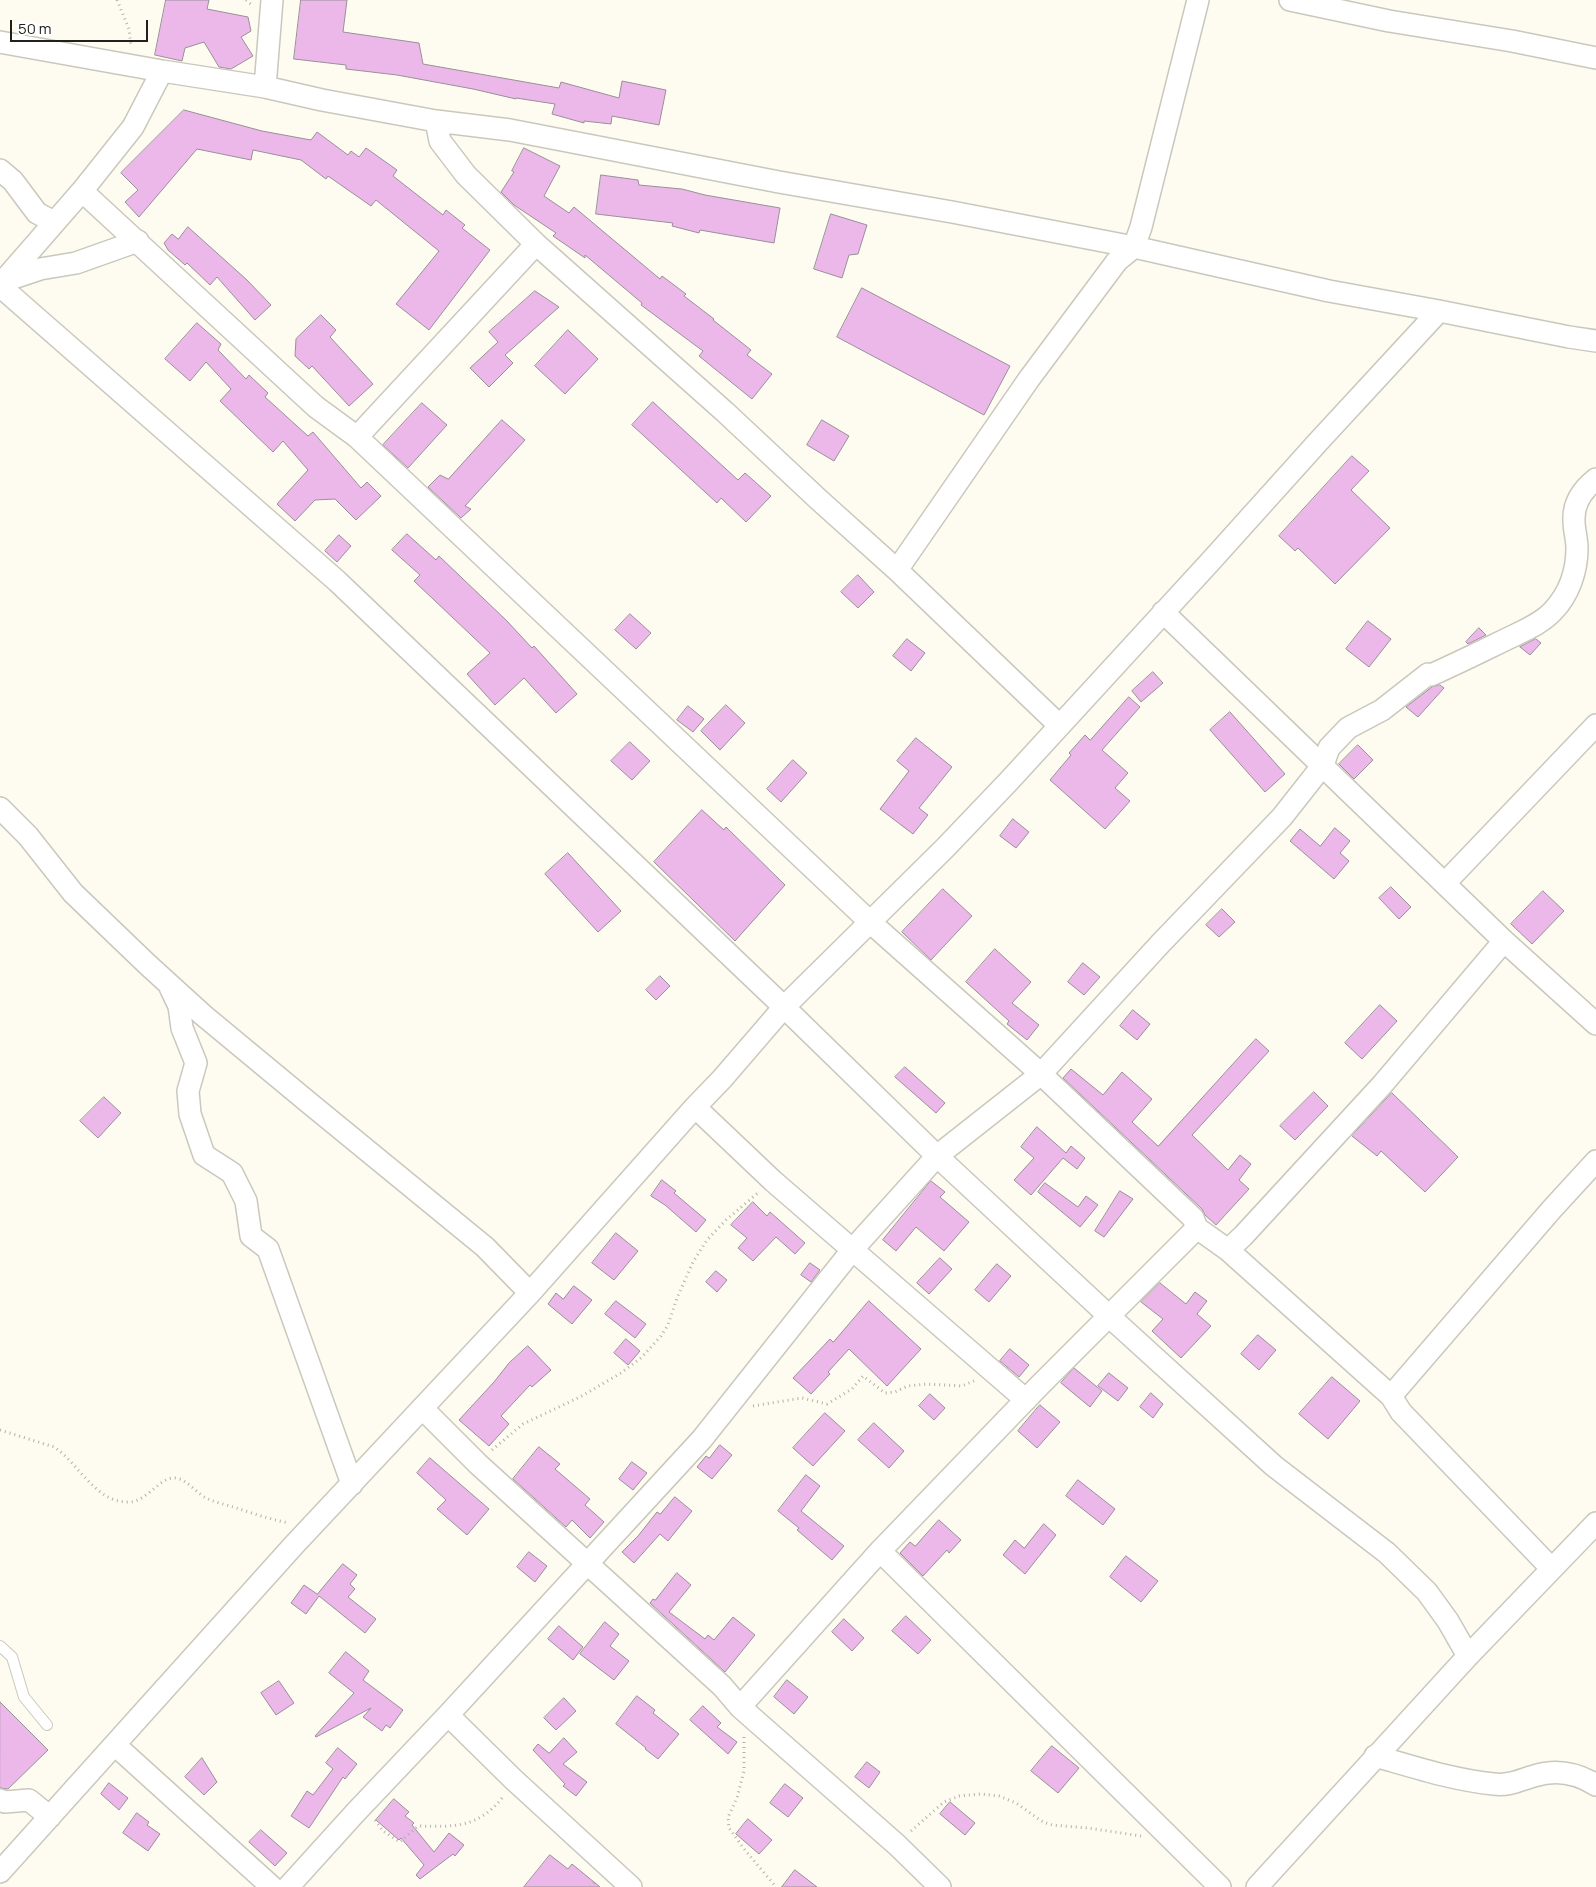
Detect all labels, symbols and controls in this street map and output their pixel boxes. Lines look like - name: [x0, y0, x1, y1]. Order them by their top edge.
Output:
- scale bar: [12, 10, 150, 42]
- text: 50 m: [18, 18, 52, 39]

